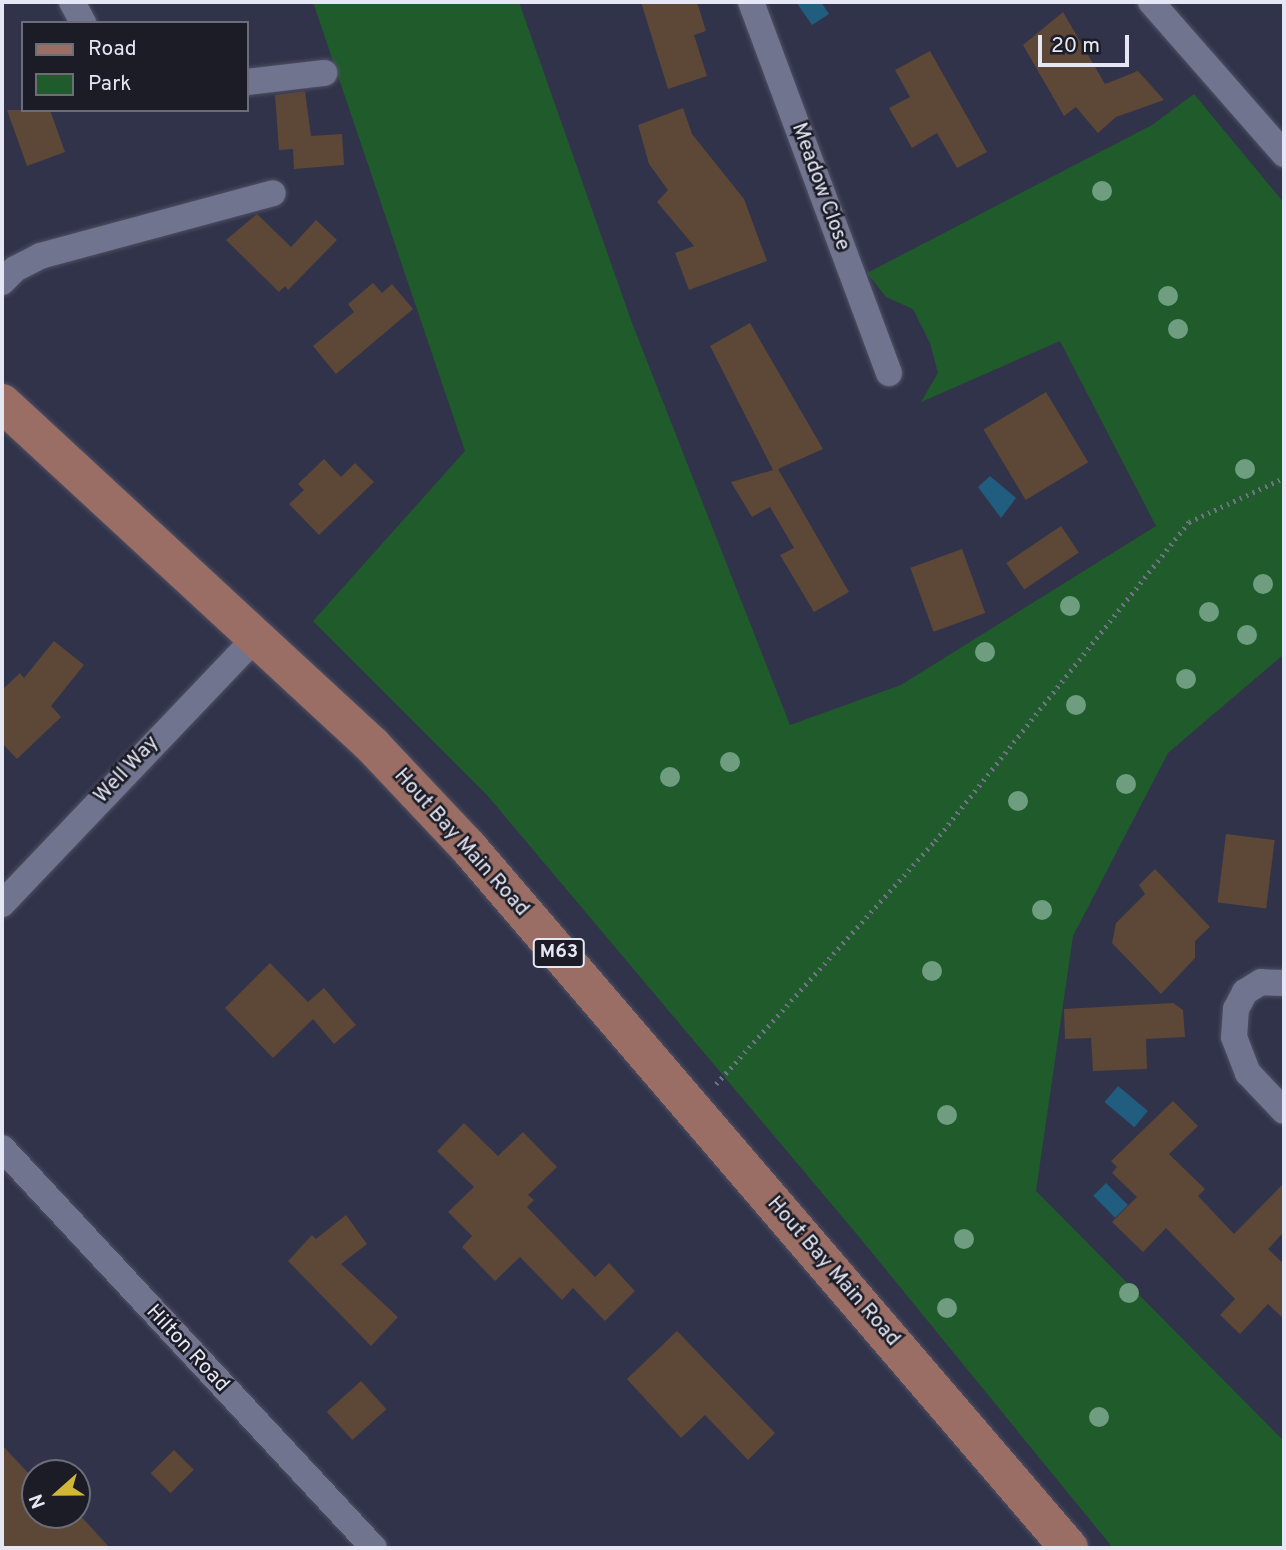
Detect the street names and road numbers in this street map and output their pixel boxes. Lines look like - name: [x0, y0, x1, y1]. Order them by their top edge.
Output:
- street label: Meadow Close: [785, 120, 855, 254]
- street label: Well Way: [89, 731, 165, 809]
- street label: Hout Bay Main Road: [388, 764, 534, 922]
- road number: M63: [533, 937, 585, 968]
- street label: Hout Bay Main Road: [761, 1192, 905, 1352]
- street label: Hilton Road: [140, 1300, 234, 1398]

